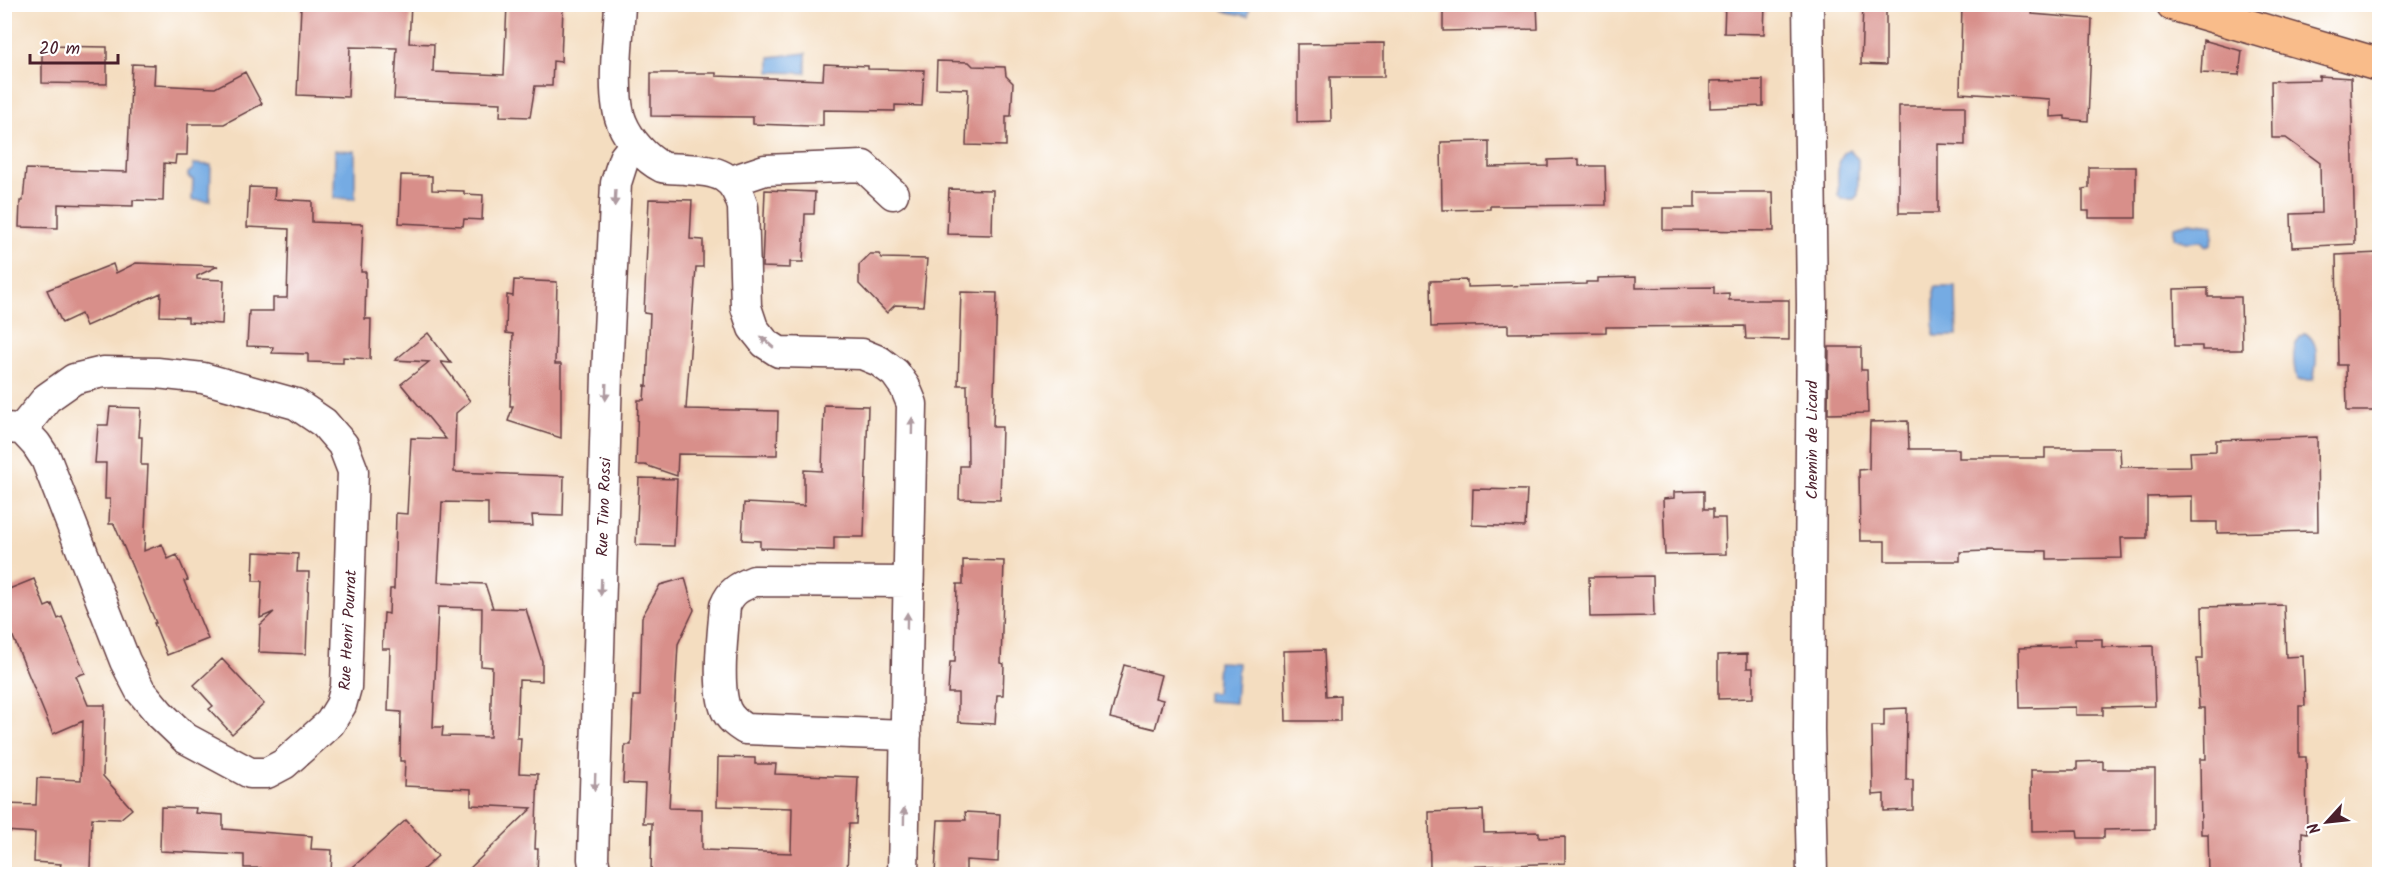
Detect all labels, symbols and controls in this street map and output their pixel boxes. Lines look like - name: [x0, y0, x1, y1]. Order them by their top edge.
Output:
- scale bar: [30, 27, 118, 65]
- text: 20 m: [39, 35, 80, 64]
- one-way arrow: [611, 188, 620, 207]
- one-way arrow: [759, 335, 774, 349]
- street label: Chemin de Licard: [1800, 380, 1825, 499]
- one-way arrow: [602, 383, 611, 402]
- one-way arrow: [907, 417, 916, 436]
- street label: Rue Tino Rossi: [590, 456, 619, 557]
- street label: Rue Henri Pourrat: [333, 568, 364, 691]
- one-way arrow: [596, 578, 605, 597]
- one-way arrow: [903, 612, 912, 631]
- one-way arrow: [590, 773, 600, 792]
- north arrow: [2297, 792, 2357, 852]
- one-way arrow: [900, 807, 909, 826]
- text: N: [2302, 818, 2328, 838]

